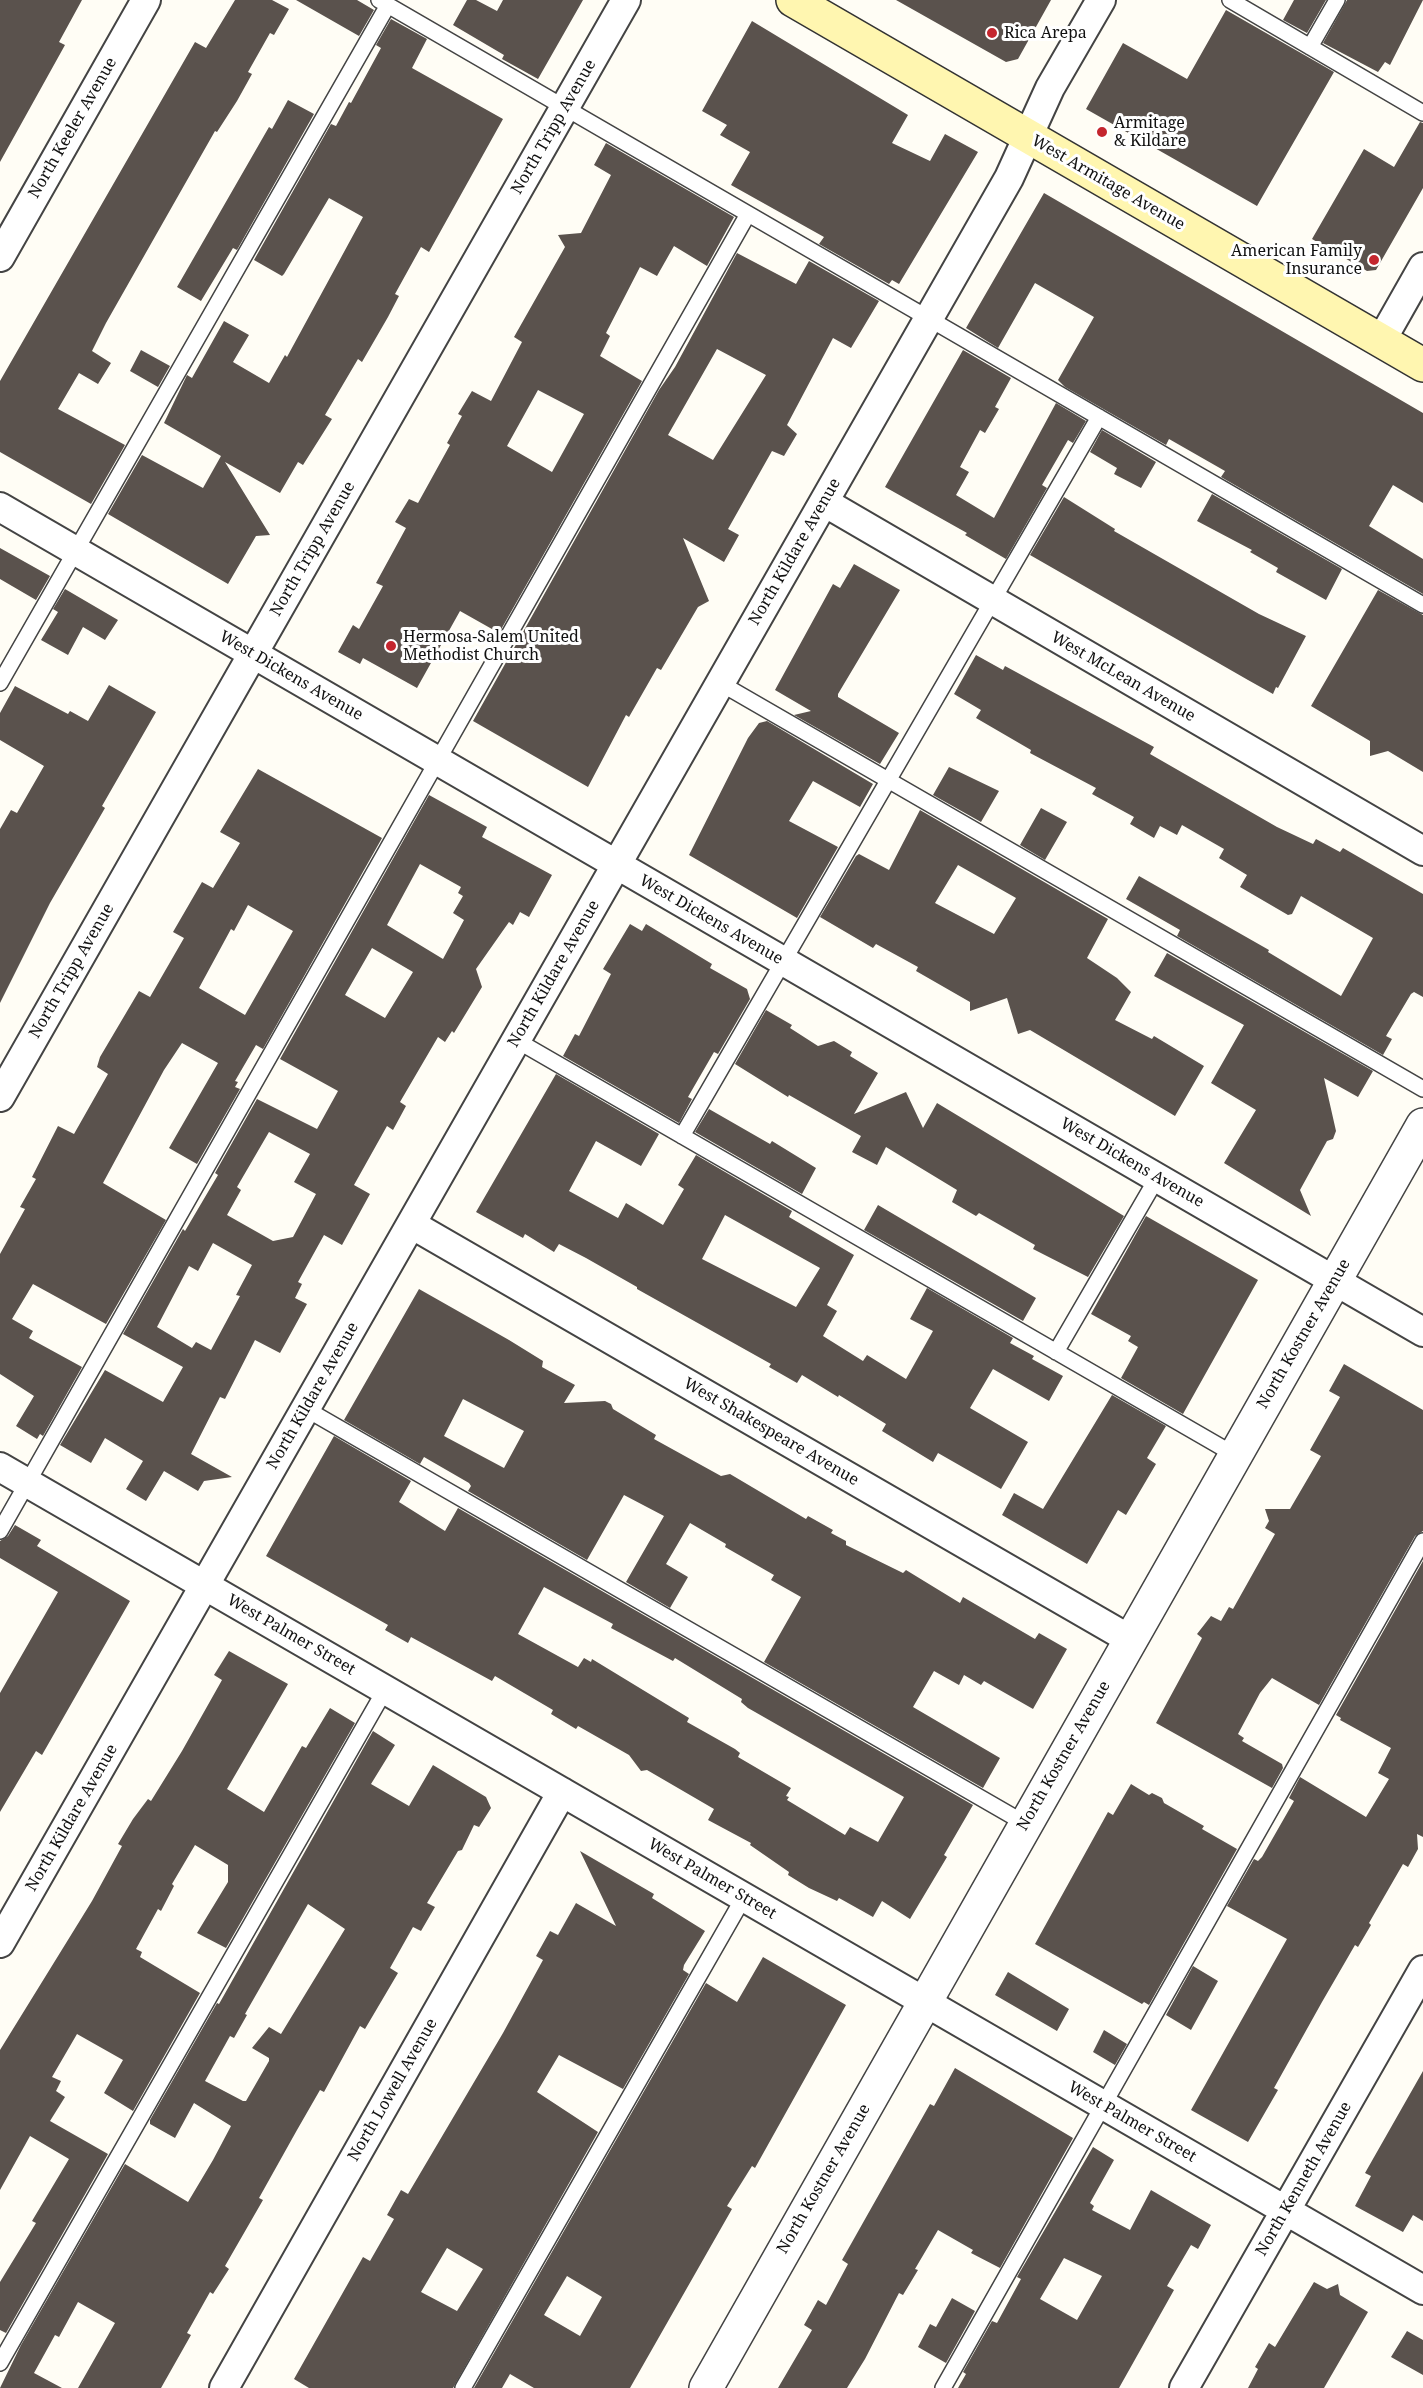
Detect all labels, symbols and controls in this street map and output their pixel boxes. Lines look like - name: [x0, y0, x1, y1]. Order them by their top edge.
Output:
- place label: Rica Arepa: [1004, 23, 1087, 43]
- marker: Rica Arepa: [985, 26, 999, 40]
- street label: North Keeler Avenue: [25, 54, 121, 202]
- street label: North Tripp Avenue: [508, 56, 600, 198]
- place label: Armitage & Kildare: [1114, 113, 1186, 151]
- marker: Armitage & Kildare: [1095, 125, 1109, 139]
- street label: West Armitage Avenue: [1028, 131, 1188, 235]
- place label: American Family Insurance: [1231, 241, 1362, 279]
- marker: American Family Insurance: [1367, 253, 1381, 267]
- street label: North Kildare Avenue: [745, 475, 845, 629]
- street label: North Tripp Avenue: [267, 478, 359, 620]
- street label: West Dickens Avenue: [216, 627, 366, 725]
- place label: Hermosa-Salem United Methodist Church: [403, 627, 579, 665]
- street label: West McLean Avenue: [1047, 628, 1199, 726]
- marker: Hermosa-Salem United Methodist Church: [384, 639, 398, 653]
- street label: West Dickens Avenue: [636, 871, 786, 969]
- street label: North Kildare Avenue: [504, 897, 604, 1051]
- street label: North Tripp Avenue: [26, 900, 118, 1042]
- street label: West Dickens Avenue: [1057, 1114, 1207, 1212]
- street label: North Kostner Avenue: [1253, 1256, 1355, 1412]
- street label: North Kildare Avenue: [263, 1319, 363, 1473]
- street label: West Shakespeare Avenue: [680, 1374, 862, 1490]
- street label: West Palmer Street: [223, 1590, 359, 1680]
- street label: North Kostner Avenue: [1013, 1678, 1115, 1834]
- street label: North Kildare Avenue: [22, 1741, 122, 1895]
- street label: West Palmer Street: [644, 1834, 780, 1924]
- street label: North Lowell Avenue: [344, 2015, 442, 2165]
- street label: West Palmer Street: [1064, 2077, 1200, 2167]
- street label: North Kenneth Avenue: [1252, 2099, 1356, 2259]
- street label: North Kostner Avenue: [773, 2101, 875, 2257]

